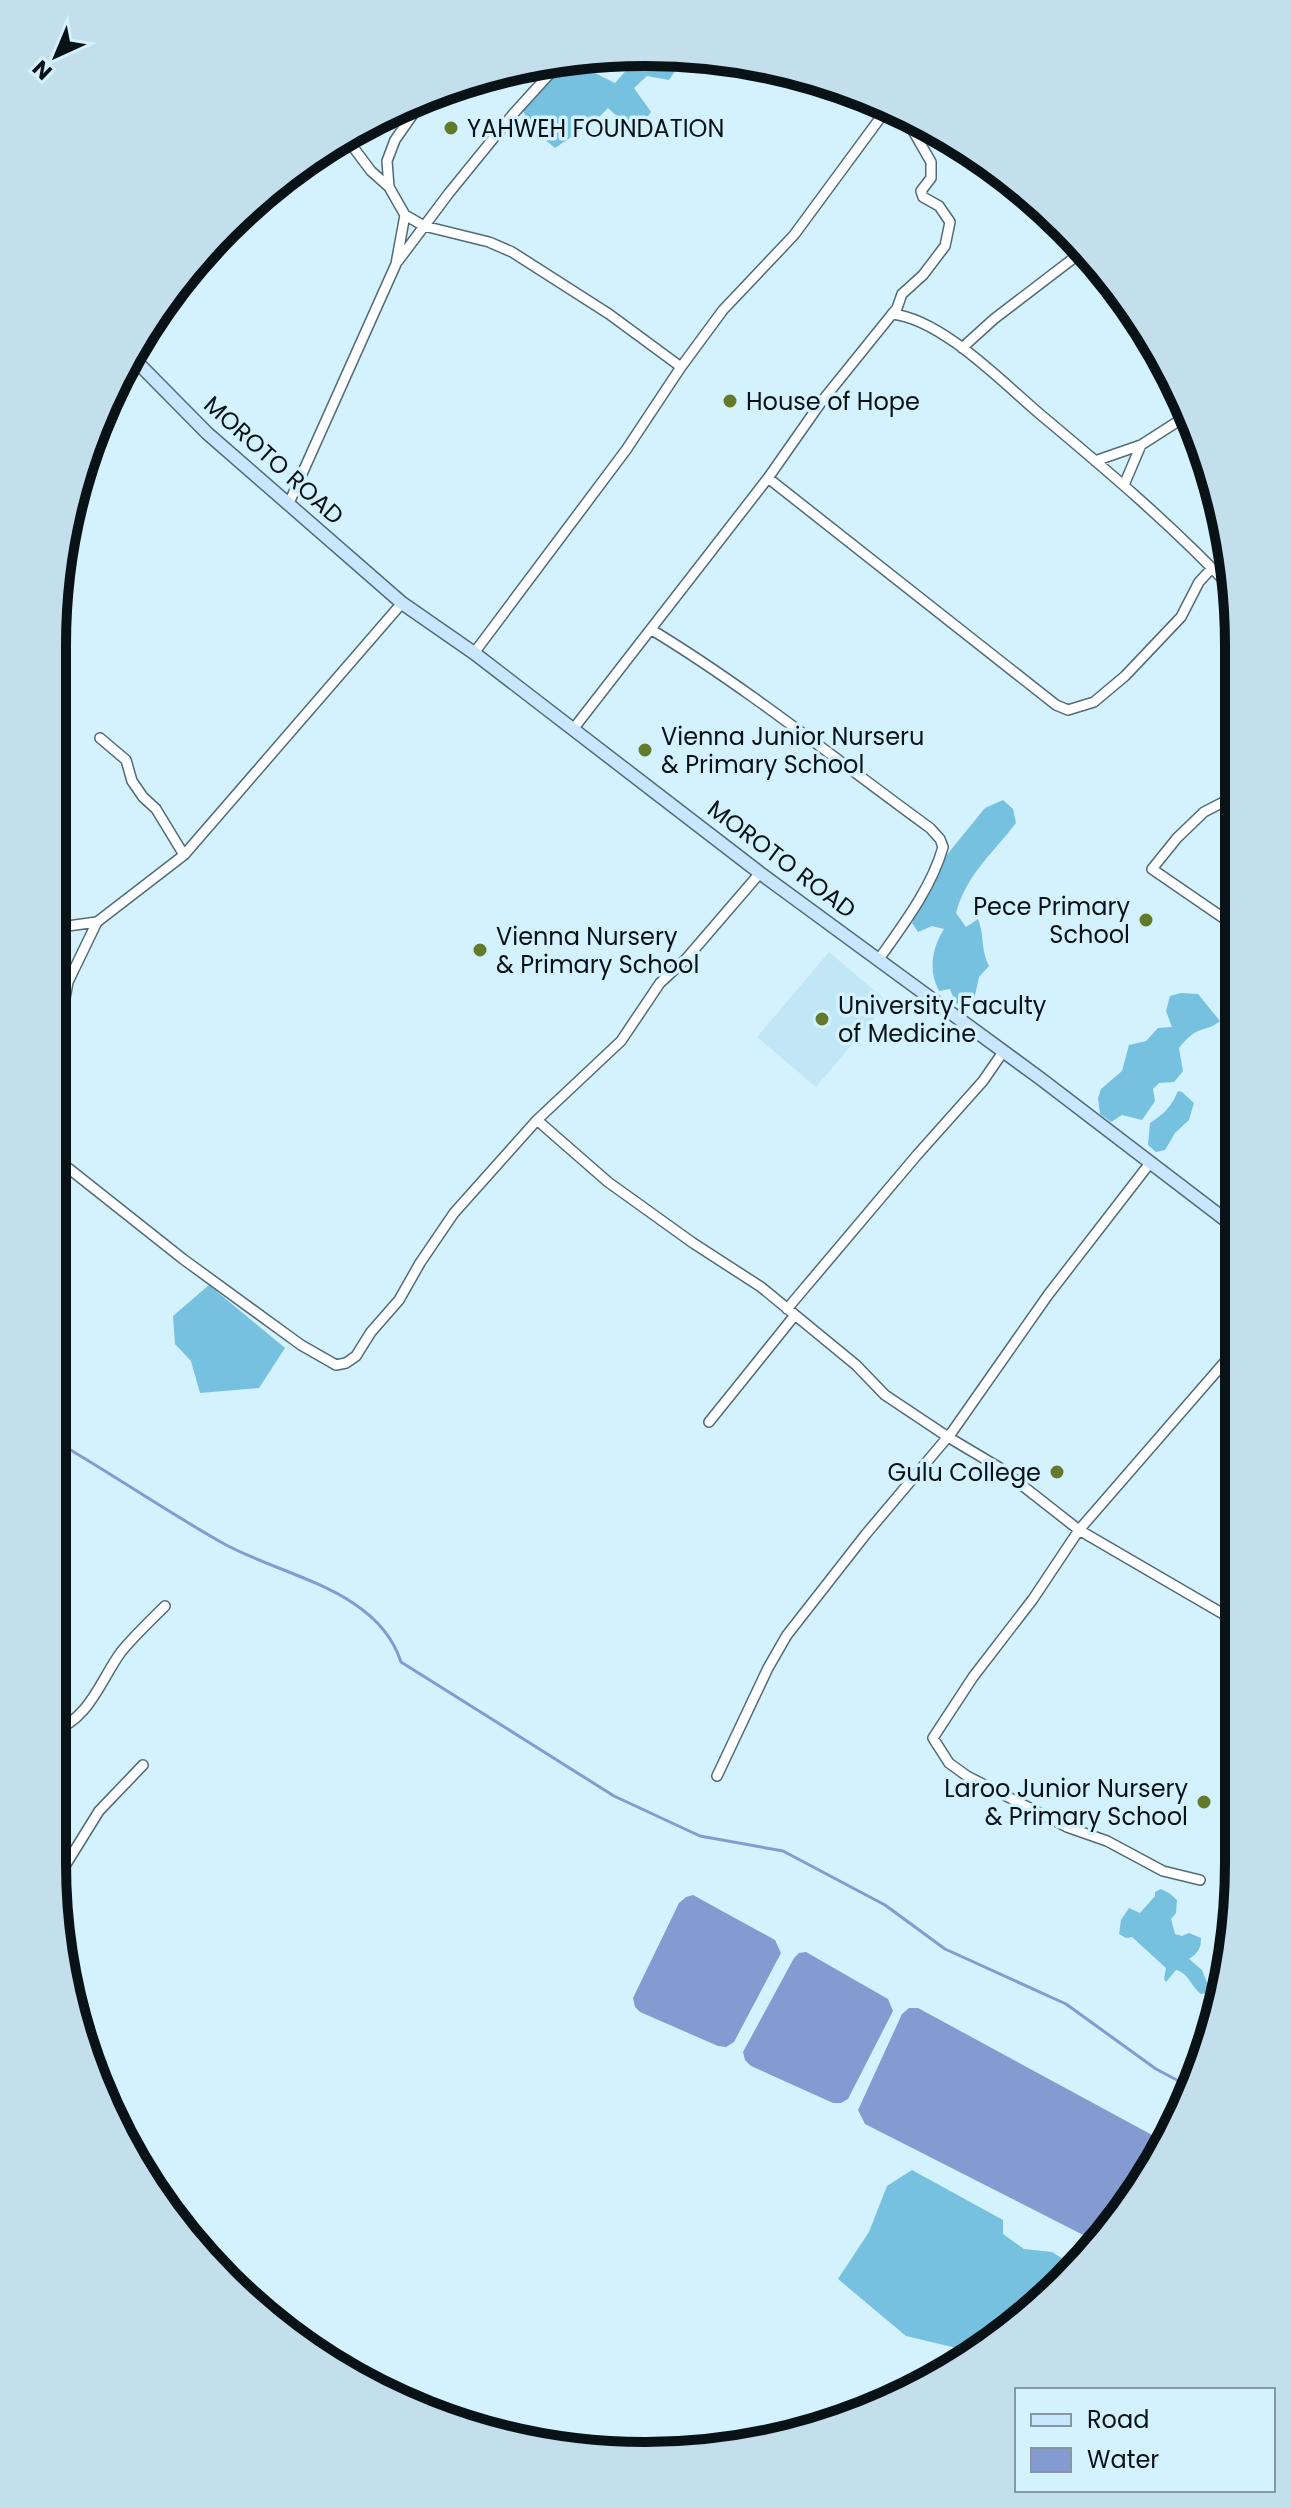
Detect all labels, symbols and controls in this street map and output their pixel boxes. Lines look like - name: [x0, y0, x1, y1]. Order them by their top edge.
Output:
- north arrow: [16, 16, 96, 96]
- text: N: [26, 53, 59, 87]
- place label: YAHWEH FOUNDATION: [467, 112, 724, 145]
- marker: YAHWEH FOUNDATION: [442, 119, 460, 137]
- place label: House of Hope: [746, 385, 920, 418]
- street label: MOROTO ROAD: [197, 388, 351, 532]
- marker: House of Hope: [721, 392, 739, 410]
- place label: Vienna Junior Nurseru & Primary School: [661, 720, 924, 781]
- marker: Vienna Junior Nurseru & Primary School: [636, 741, 654, 759]
- street label: MOROTO ROAD: [701, 792, 863, 926]
- place label: Pece Primary School: [973, 890, 1130, 951]
- marker: Pece Primary School: [1137, 911, 1155, 929]
- place label: Vienna Nursery & Primary School: [496, 920, 699, 981]
- marker: Vienna Nursery & Primary School: [471, 941, 489, 959]
- place label: University Faculty of Medicine: [838, 989, 1047, 1050]
- marker: University Faculty of Medicine: [813, 1010, 831, 1028]
- place label: Gulu College: [888, 1456, 1041, 1489]
- marker: Gulu College: [1048, 1463, 1066, 1481]
- place label: Laroo Junior Nursery & Primary School: [944, 1772, 1188, 1833]
- marker: Laroo Junior Nursery & Primary School: [1195, 1793, 1213, 1811]
- legend: [1015, 2388, 1275, 2492]
- text: Road: [1087, 2403, 1149, 2436]
- text: Water: [1087, 2443, 1159, 2476]

